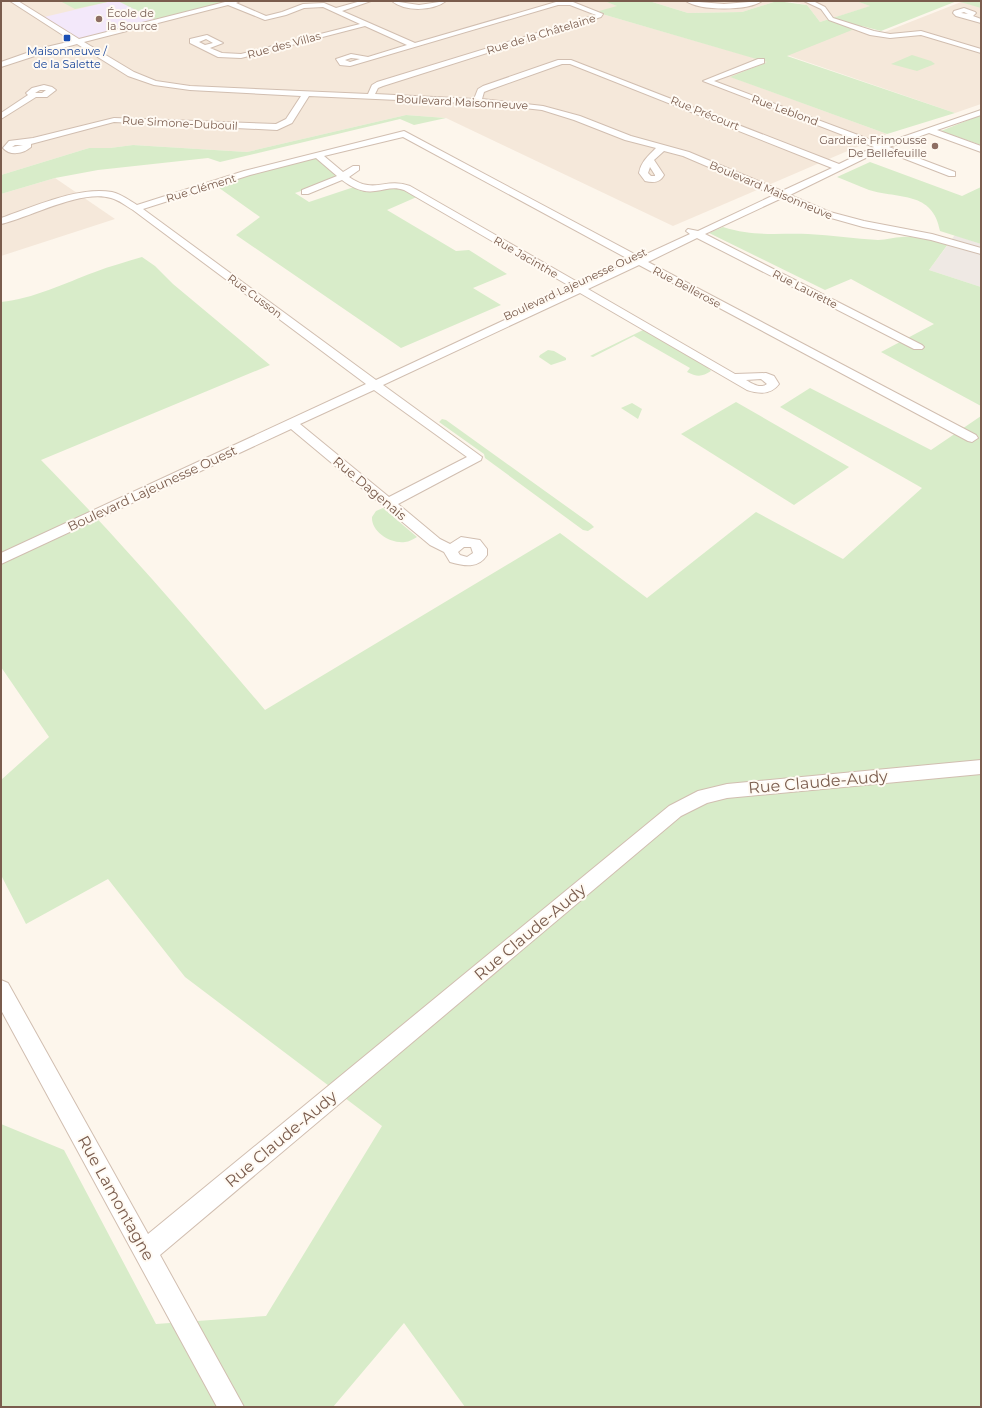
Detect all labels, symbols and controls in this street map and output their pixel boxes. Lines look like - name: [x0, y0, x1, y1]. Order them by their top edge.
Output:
- place label: École de la Source: [107, 6, 158, 33]
- street label: Rue de la Châtelaine: [485, 11, 598, 57]
- marker: École de la Source: [94, 14, 104, 24]
- street label: Rue des Villas: [246, 28, 323, 62]
- marker: Maisonneuve / de la Salette: [62, 33, 72, 43]
- place label: Maisonneuve / de la Salette: [27, 44, 108, 71]
- street label: Rue Leblond: [750, 91, 820, 129]
- street label: Boulevard Maisonneuve: [395, 92, 529, 112]
- street label: Rue Précourt: [669, 93, 742, 133]
- street label: Rue Simone-Dubouil: [122, 113, 238, 133]
- place label: Garderie Frimousse De Bellefeuille: [819, 133, 927, 160]
- marker: Garderie Frimousse De Bellefeuille: [930, 141, 940, 151]
- street label: Boulevard Maisonneuve: [707, 158, 835, 222]
- street label: Rue Clément: [164, 171, 238, 205]
- street label: Rue Jacinthe: [491, 233, 561, 281]
- street label: Boulevard Lajeunesse Ouest: [501, 244, 649, 323]
- street label: Rue Bellerose: [650, 263, 724, 311]
- street label: Rue Laurette: [770, 267, 840, 312]
- street label: Rue Cusson: [225, 271, 285, 321]
- street label: Boulevard Lajeunesse Ouest: [65, 442, 239, 534]
- street label: Rue Dagenais: [330, 453, 410, 523]
- street label: Rue Claude-Audy: [747, 766, 889, 798]
- street label: Rue Claude-Audy: [470, 879, 590, 984]
- street label: Rue Claude-Audy: [221, 1086, 341, 1191]
- street label: Rue Lamontagne: [74, 1132, 158, 1264]

